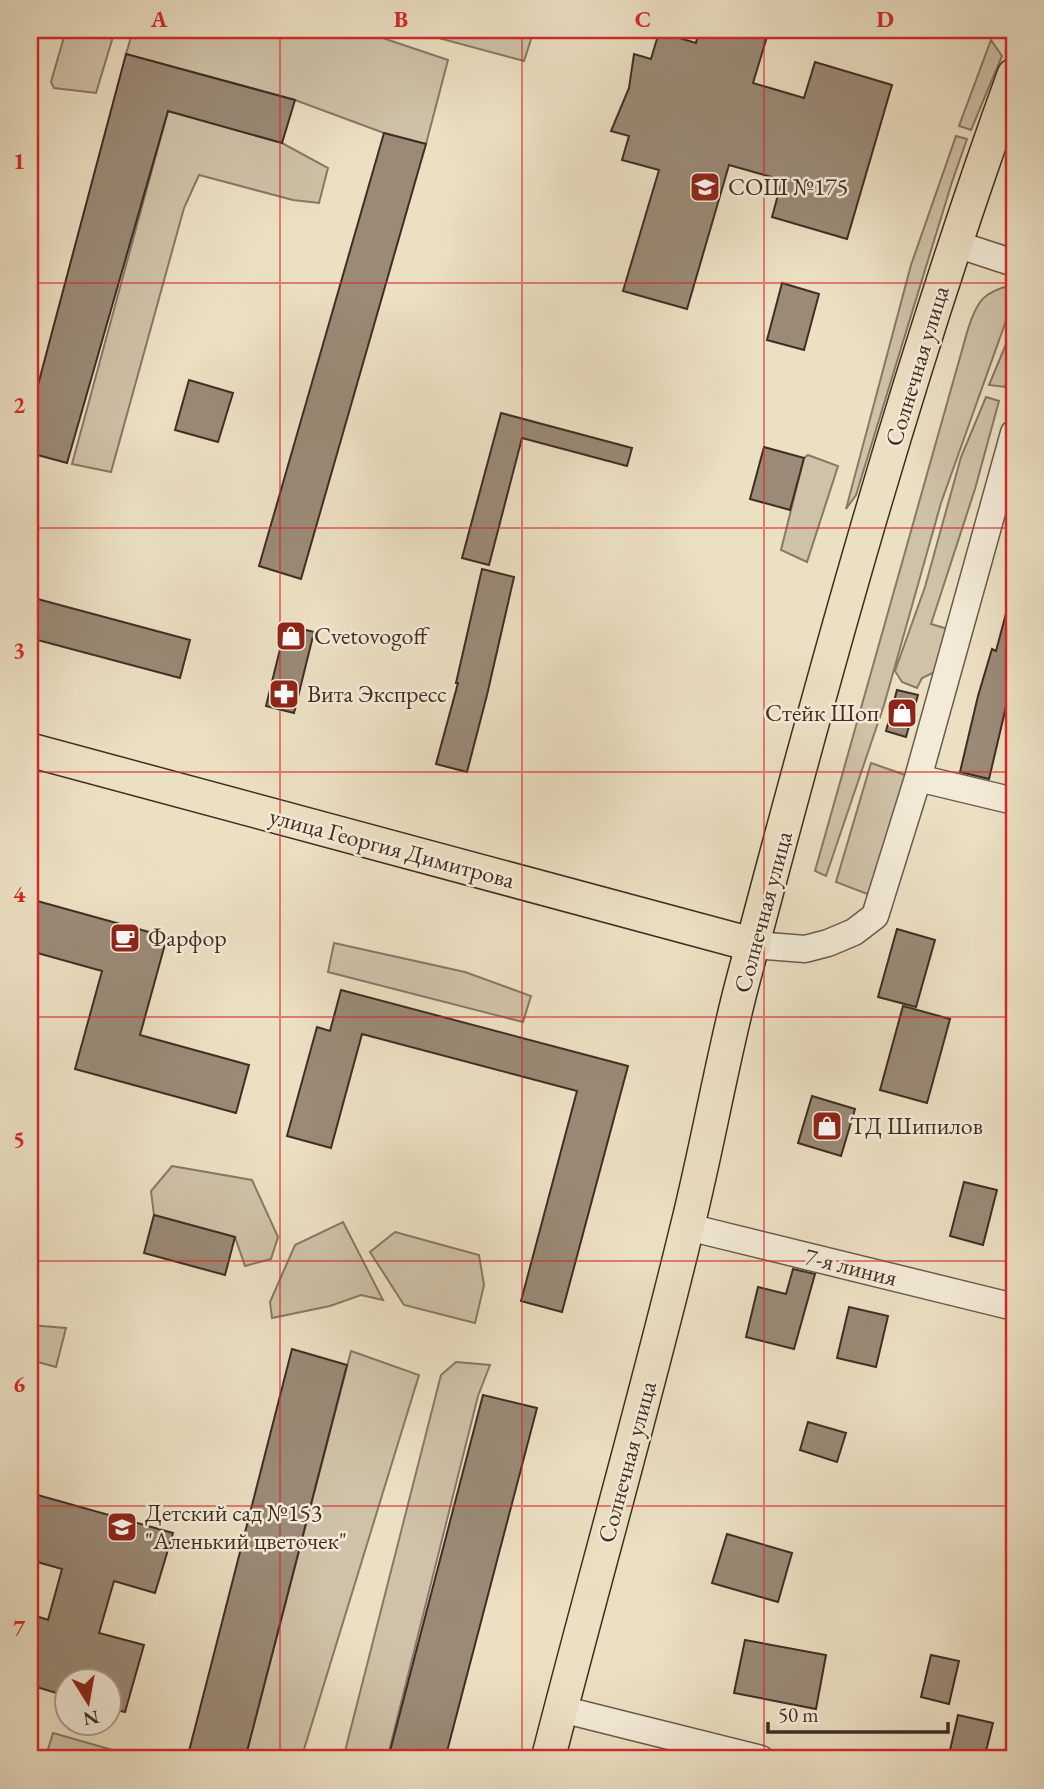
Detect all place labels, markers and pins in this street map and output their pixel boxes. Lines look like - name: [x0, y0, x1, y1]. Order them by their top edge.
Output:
- school or university icon: СОШ №175: [688, 170, 722, 204]
- place label: СОШ №175: [728, 171, 848, 202]
- shop icon: Cvetovogoff: [274, 619, 308, 653]
- place label: Cvetovogoff: [314, 620, 430, 651]
- pharmacy icon: Вита Экспресс: [267, 677, 301, 711]
- place label: Вита Экспресс: [307, 678, 447, 709]
- shop icon: Стейк Шоп: [885, 696, 919, 730]
- place label: Стейк Шоп: [765, 697, 879, 728]
- cafe icon: Фарфор: [108, 921, 142, 955]
- place label: Фарфор: [148, 922, 227, 953]
- shop icon: ТД Шипилов: [810, 1109, 844, 1143]
- place label: ТД Шипилов: [850, 1110, 983, 1141]
- place label: Детский сад №153 "Аленький цветочек": [145, 1497, 347, 1556]
- school or university icon: Детский сад №153 "Аленький цветочек": [105, 1510, 139, 1544]

